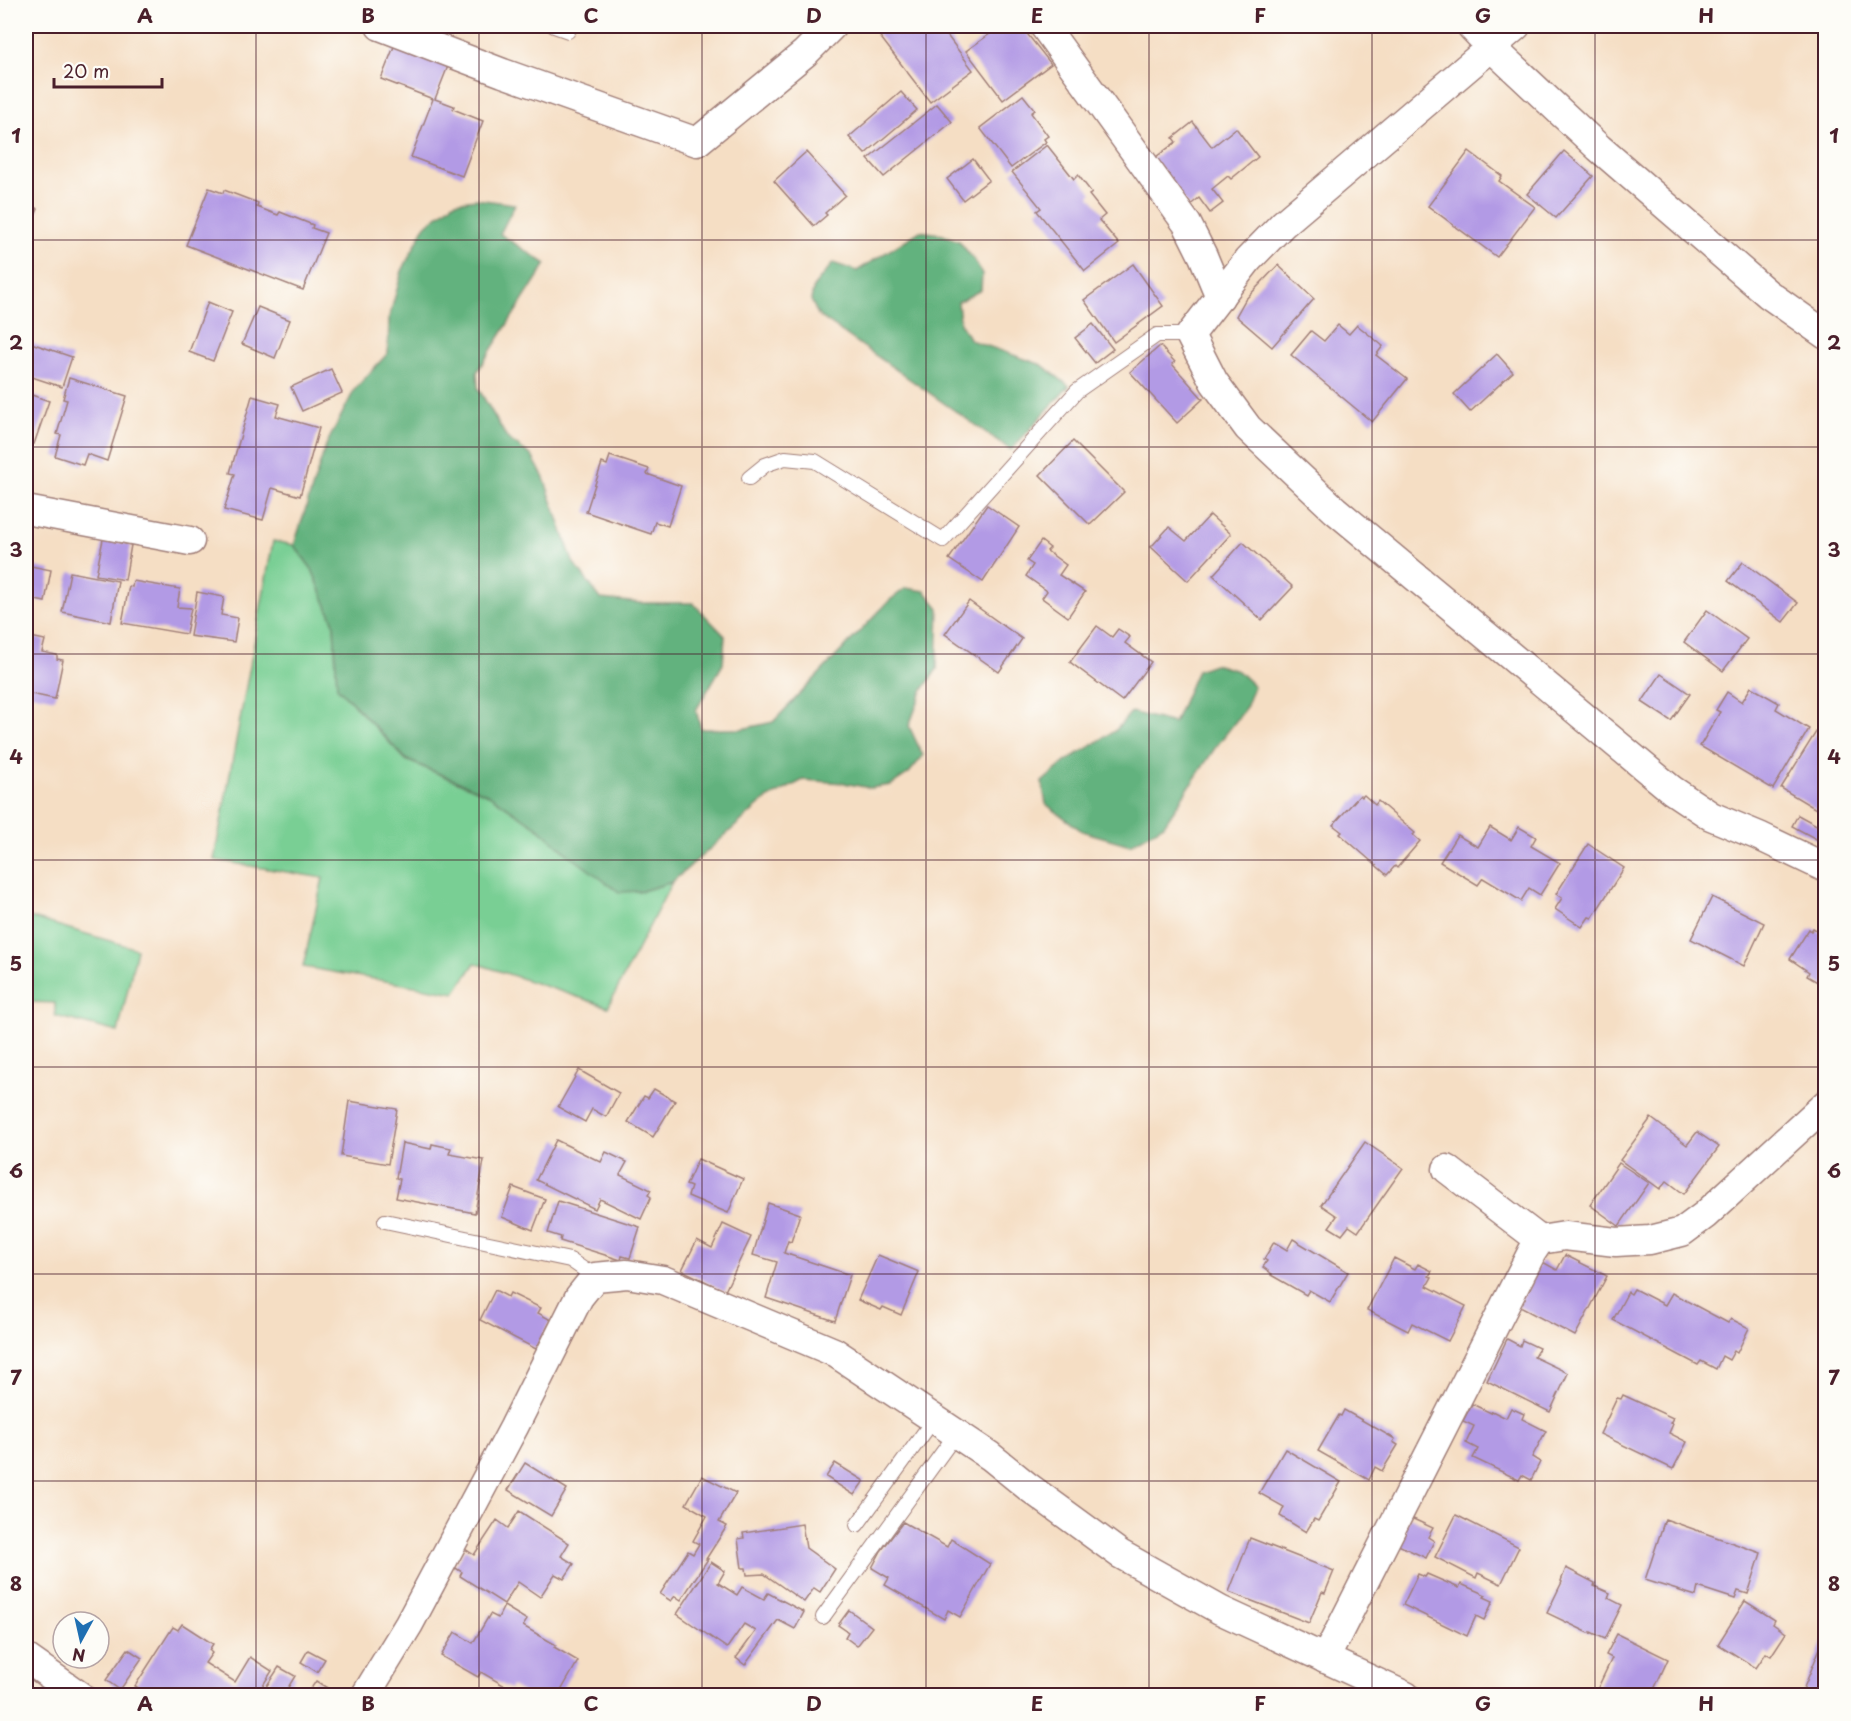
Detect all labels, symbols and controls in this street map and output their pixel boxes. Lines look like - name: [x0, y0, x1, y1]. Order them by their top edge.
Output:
- text: A: [137, 0, 153, 30]
- text: B: [361, 0, 375, 30]
- text: C: [583, 0, 599, 30]
- text: D: [806, 0, 822, 30]
- text: E: [1031, 0, 1043, 30]
- text: F: [1254, 0, 1266, 30]
- text: G: [1475, 0, 1491, 30]
- text: H: [1698, 0, 1714, 30]
- scale bar: [54, 51, 162, 89]
- text: 20 m: [63, 57, 109, 84]
- text: 1: [11, 120, 21, 150]
- text: 1: [1829, 120, 1839, 150]
- text: 2: [9, 327, 23, 357]
- text: 2: [1827, 327, 1841, 357]
- text: 3: [9, 534, 23, 564]
- text: 3: [1827, 534, 1841, 564]
- text: 4: [9, 741, 23, 771]
- text: 4: [1827, 741, 1841, 771]
- text: 5: [10, 948, 22, 978]
- text: 5: [1828, 948, 1840, 978]
- text: 6: [9, 1155, 23, 1185]
- text: 6: [1827, 1155, 1841, 1185]
- text: 7: [10, 1362, 22, 1392]
- text: 7: [1828, 1362, 1840, 1392]
- text: 8: [10, 1568, 22, 1598]
- text: 8: [1828, 1568, 1840, 1598]
- north arrow: [51, 1610, 111, 1670]
- text: N: [71, 1643, 87, 1669]
- text: A: [137, 1688, 153, 1718]
- text: B: [361, 1688, 375, 1718]
- text: C: [583, 1688, 599, 1718]
- text: D: [806, 1688, 822, 1718]
- text: E: [1031, 1688, 1043, 1718]
- text: F: [1254, 1688, 1266, 1718]
- text: G: [1475, 1688, 1491, 1718]
- text: H: [1698, 1688, 1714, 1718]

